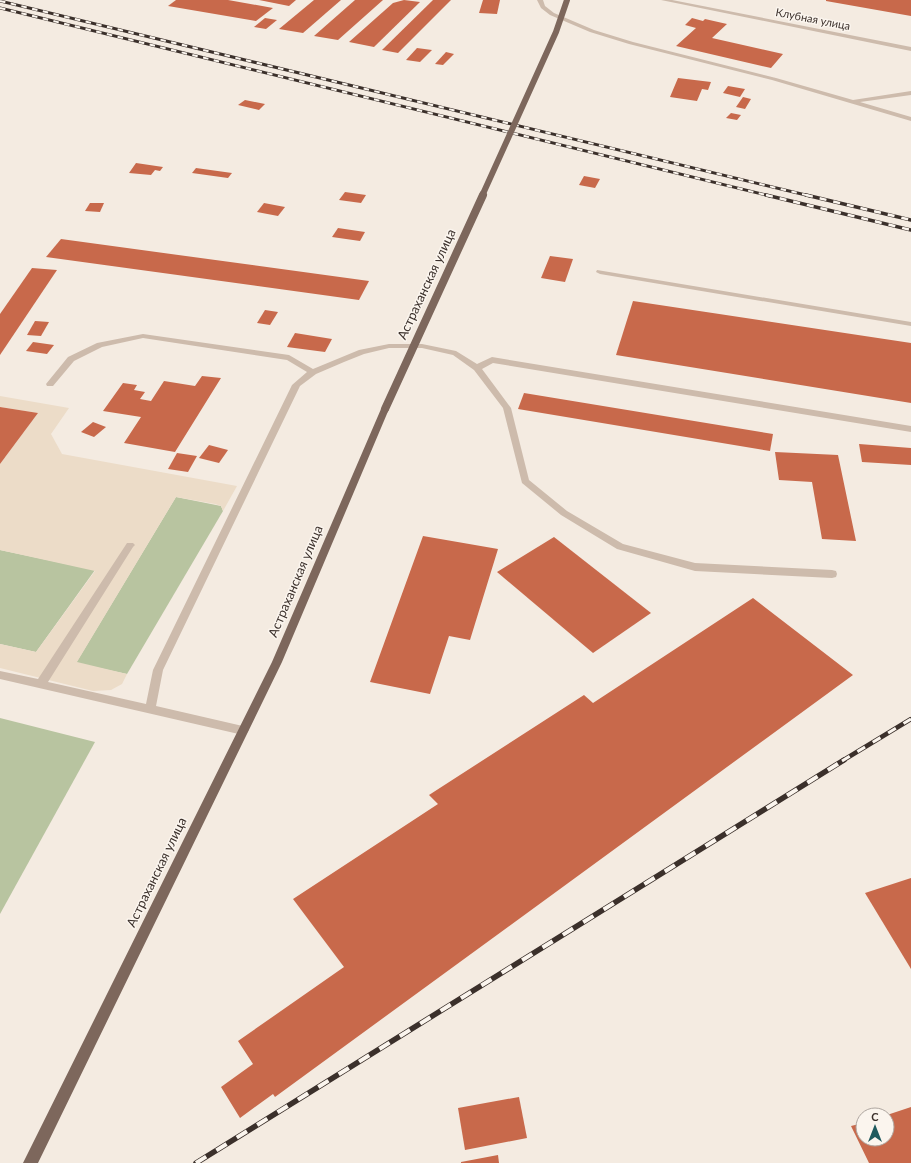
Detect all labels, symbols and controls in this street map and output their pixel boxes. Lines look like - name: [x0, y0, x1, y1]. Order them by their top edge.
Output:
- street label: Клубная улица: [775, 5, 852, 32]
- street label: Астраханская улица: [393, 226, 459, 342]
- street label: Астраханская улица: [264, 523, 326, 639]
- street label: Астраханская улица: [123, 815, 189, 929]
- north arrow: [855, 1107, 895, 1147]
- text: С: [871, 1110, 879, 1123]

